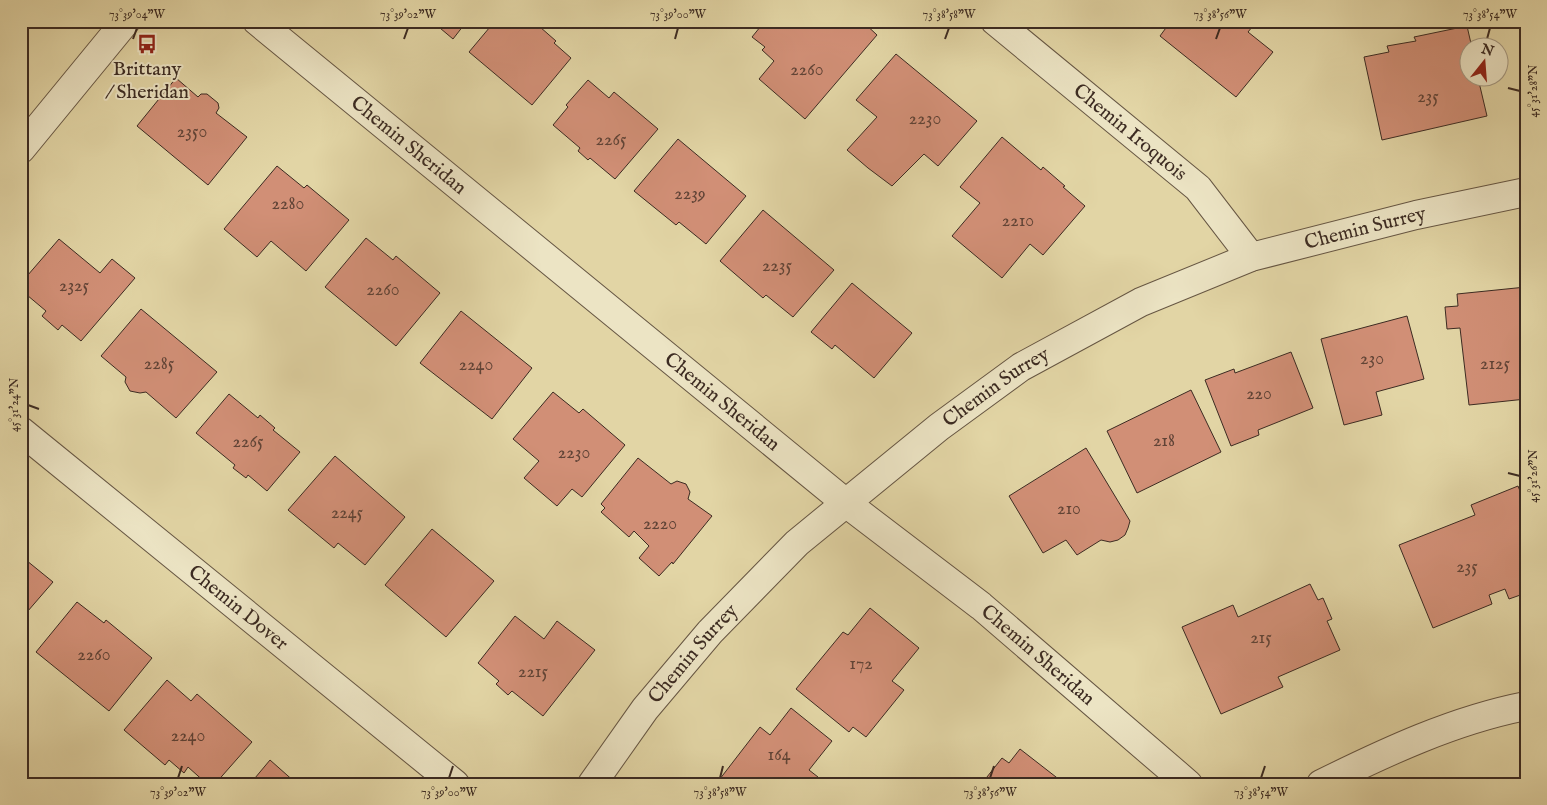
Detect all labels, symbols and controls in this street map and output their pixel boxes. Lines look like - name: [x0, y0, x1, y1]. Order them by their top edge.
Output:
- text: 73°39'04"W: [109, 7, 166, 22]
- text: 73°39'02"W: [380, 7, 436, 22]
- text: 73°39'00"W: [650, 7, 707, 22]
- text: 73°38'58"W: [923, 7, 976, 22]
- text: 73°38'56"W: [1193, 7, 1247, 22]
- text: 73°38'54"W: [1463, 7, 1518, 22]
- bus stop icon: Brittany / Sheridan: [136, 33, 158, 55]
- north arrow: [1460, 38, 1510, 88]
- text: N: [1478, 40, 1496, 61]
- place label: Brittany / Sheridan: [105, 57, 189, 105]
- house number: 2260: [790, 59, 824, 82]
- text: 45°31'28"N: [1526, 64, 1541, 117]
- street label: Chemin Iroquois: [1068, 78, 1192, 186]
- house number: 235: [1417, 86, 1439, 109]
- street label: Chemin Sheridan: [346, 90, 472, 200]
- house number: 2230: [909, 108, 941, 131]
- house number: 2350: [177, 121, 207, 144]
- house number: 2265: [595, 129, 627, 152]
- house number: 2239: [674, 183, 706, 206]
- house number: 2280: [272, 193, 304, 216]
- street label: Chemin Surrey: [1302, 201, 1428, 255]
- house number: 2210: [1002, 210, 1034, 233]
- house number: 2235: [762, 255, 793, 278]
- house number: 2325: [59, 275, 90, 298]
- house number: 2260: [366, 279, 400, 302]
- street label: Chemin Surrey: [938, 342, 1054, 433]
- street label: Chemin Sheridan: [659, 347, 785, 457]
- house number: 230: [1360, 348, 1384, 371]
- house number: 2285: [144, 353, 175, 376]
- house number: 2125: [1480, 353, 1511, 376]
- house number: 2240: [459, 354, 493, 377]
- text: 45°31'24"N: [7, 377, 22, 432]
- house number: 220: [1246, 383, 1272, 406]
- house number: 218: [1153, 430, 1175, 453]
- house number: 2265: [232, 431, 264, 454]
- house number: 2230: [558, 442, 590, 465]
- text: 45°31'26"N: [1526, 449, 1541, 503]
- house number: 210: [1057, 498, 1081, 521]
- house number: 2245: [331, 502, 364, 525]
- house number: 2220: [643, 513, 677, 536]
- house number: 235: [1456, 556, 1478, 579]
- street label: Chemin Dover: [183, 560, 294, 656]
- street label: Chemin Surrey: [643, 598, 743, 709]
- street label: Chemin Sheridan: [976, 599, 1100, 711]
- house number: 215: [1250, 627, 1272, 650]
- house number: 2260: [77, 644, 111, 667]
- house number: 172: [849, 653, 873, 676]
- house number: 2215: [518, 661, 549, 684]
- house number: 2240: [171, 725, 205, 748]
- house number: 164: [767, 744, 791, 767]
- text: 73°39'02"W: [150, 785, 206, 800]
- text: 73°39'00"W: [421, 785, 478, 800]
- text: 73°38'58"W: [694, 785, 747, 800]
- text: 73°38'56"W: [963, 785, 1017, 800]
- text: 73°38'54"W: [1234, 785, 1289, 800]

